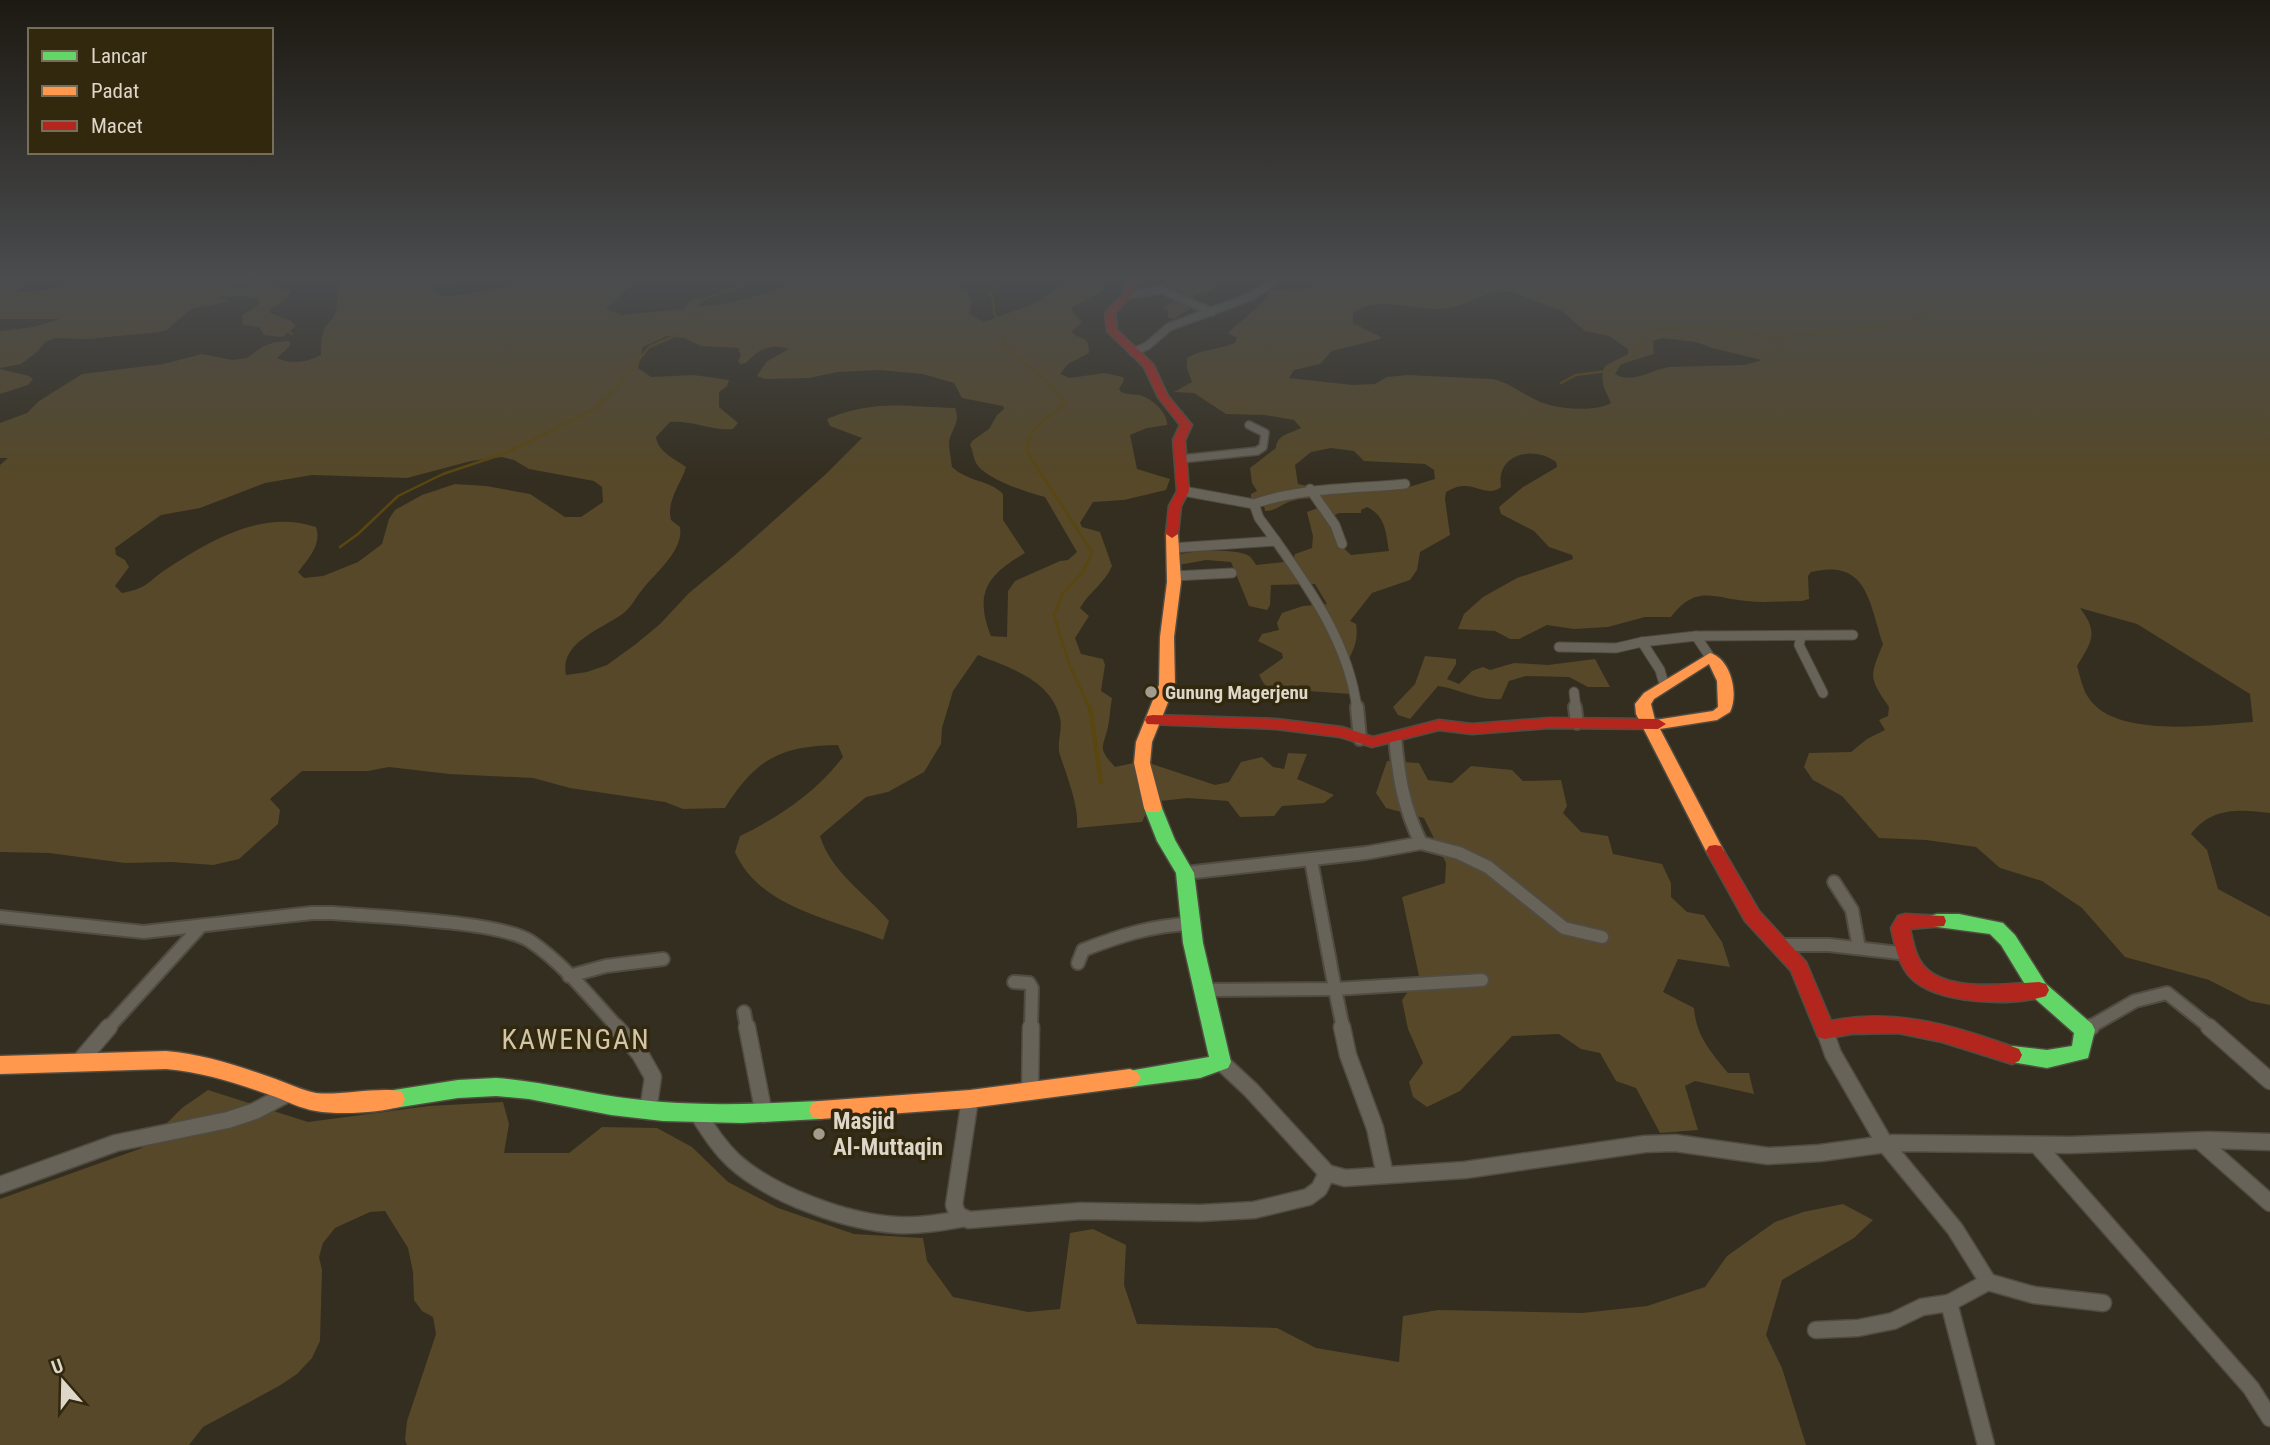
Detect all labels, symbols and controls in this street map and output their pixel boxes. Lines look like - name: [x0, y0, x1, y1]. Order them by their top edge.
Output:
- legend: [28, 28, 273, 154]
- text: Lancar: [91, 44, 147, 68]
- text: Padat: [91, 79, 139, 103]
- text: Macet: [91, 114, 143, 138]
- place label: Gunung Magerjenu: [1165, 681, 1308, 704]
- marker: Gunung Magerjenu: [1143, 684, 1159, 700]
- district label: KAWENGAN: [501, 1023, 651, 1056]
- place label: Masjid Al-Muttaqin: [833, 1108, 943, 1161]
- marker: Masjid Al-Muttaqin: [811, 1126, 827, 1142]
- north arrow: [28, 1347, 98, 1417]
- text: U: [48, 1354, 66, 1379]

